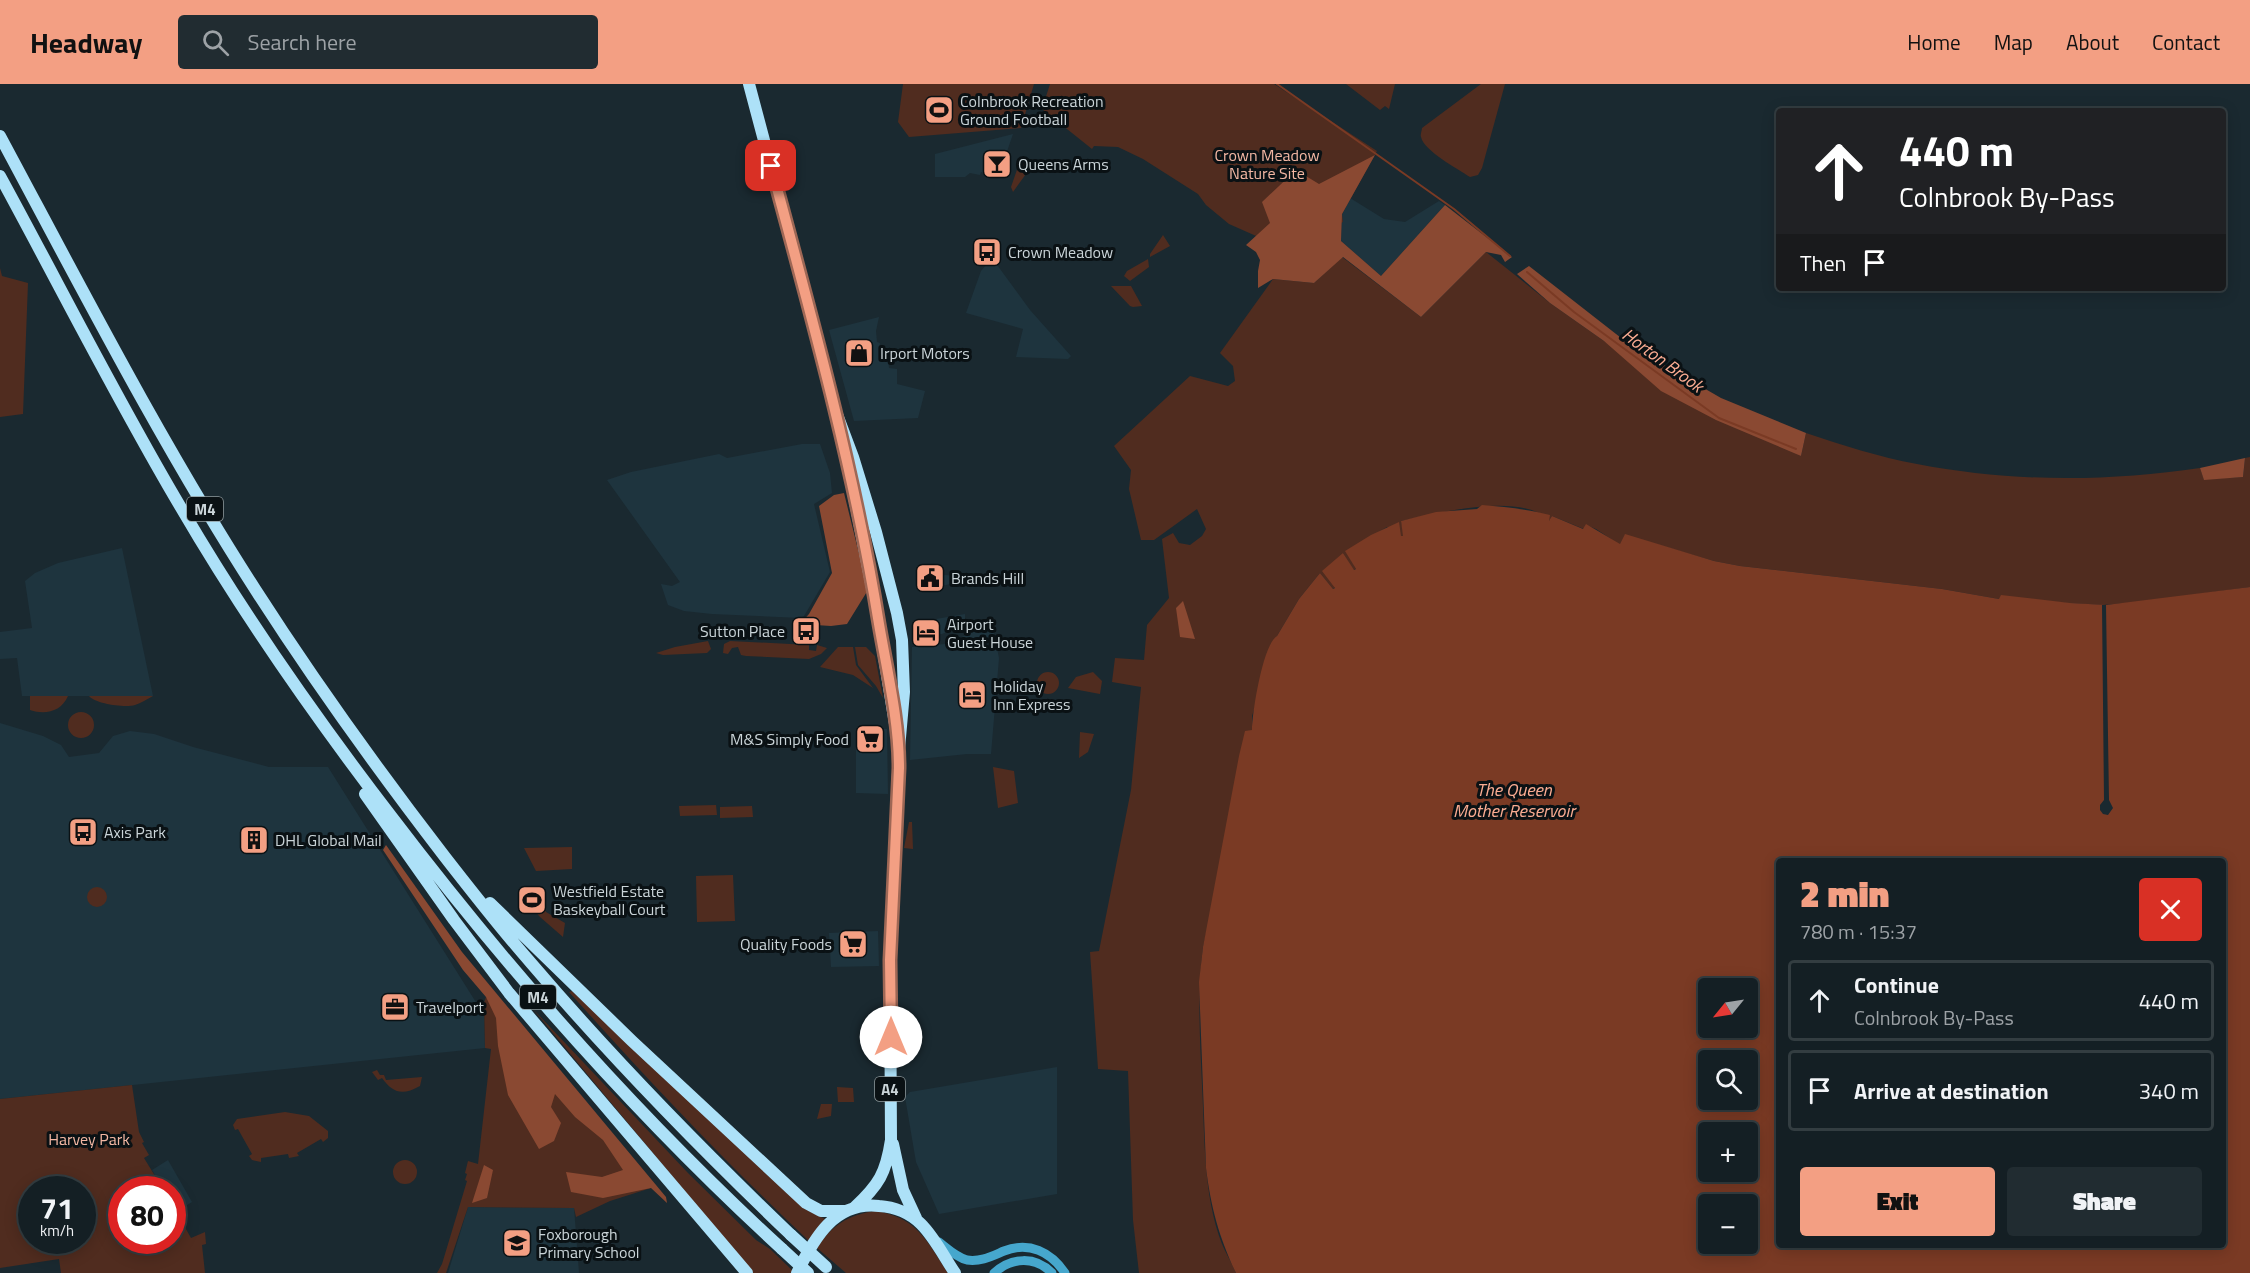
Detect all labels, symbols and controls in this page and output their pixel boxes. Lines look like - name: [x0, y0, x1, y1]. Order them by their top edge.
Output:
- search box: [178, 15, 598, 69]
- text: Headway: [30, 21, 142, 64]
- text: Search here: [247, 25, 357, 59]
- icon: search: [199, 26, 232, 59]
- text: Home: [1907, 26, 1961, 58]
- text: Map: [1994, 26, 2033, 58]
- text: About: [2066, 26, 2119, 58]
- text: Contact: [2152, 26, 2220, 58]
- place label: Colnbrook Recreation Ground Football: [960, 89, 1104, 131]
- sports icon: Colnbrook Recreation Ground Football: [923, 94, 955, 126]
- text: 440 m: [1899, 118, 2014, 182]
- icon: ahead: [1800, 132, 1878, 210]
- pin: [745, 140, 796, 191]
- park label: Crown Meadow Nature Site: [1214, 143, 1320, 185]
- bar icon: Queens Arms: [981, 148, 1013, 180]
- icon: arrive: [754, 149, 787, 182]
- place label: Queens Arms: [1018, 152, 1109, 176]
- text: Colnbrook By-Pass: [1899, 176, 2115, 217]
- bus stop icon: Crown Meadow: [971, 236, 1003, 268]
- place label: Crown Meadow: [1008, 240, 1113, 264]
- text: Then: [1800, 246, 1846, 280]
- icon: arrive: [1858, 246, 1891, 279]
- water label: Horton Brook: [1617, 321, 1711, 400]
- shop icon: Irport Motors: [843, 337, 875, 369]
- place label: Irport Motors: [880, 341, 970, 365]
- road number: M4: [187, 497, 223, 521]
- public building icon: Brands Hill: [914, 562, 946, 594]
- place label: Brands Hill: [951, 566, 1024, 590]
- place label: Airport Guest House: [947, 612, 1033, 654]
- bus stop icon: Sutton Place: [790, 615, 822, 647]
- hotel icon: Airport Guest House: [910, 617, 942, 649]
- place label: Sutton Place: [700, 619, 785, 643]
- place label: Holiday Inn Express: [993, 674, 1071, 716]
- hotel icon: Holiday Inn Express: [956, 679, 988, 711]
- supermarket icon: M&S Simply Food: [854, 723, 886, 755]
- place label: M&S Simply Food: [730, 727, 849, 751]
- water label: The Queen Mother Reservoir: [1453, 776, 1577, 824]
- bus stop icon: Axis Park: [67, 816, 99, 848]
- place label: Axis Park: [104, 820, 166, 844]
- building icon: DHL Global Mail: [238, 824, 270, 856]
- place label: DHL Global Mail: [275, 828, 382, 852]
- text: 2 min: [1800, 866, 1889, 921]
- button: close: [2139, 878, 2202, 941]
- place label: Westfield Estate Baskeyball Court: [553, 879, 666, 921]
- sports icon: Westfield Estate Baskeyball Court: [516, 884, 548, 916]
- text: 780 m · 15:37: [1800, 916, 1917, 947]
- supermarket icon: Quality Foods: [837, 928, 869, 960]
- place label: Quality Foods: [740, 932, 832, 956]
- text: Continue: [1854, 968, 1939, 1002]
- north arrow: [1698, 978, 1758, 1038]
- map controls: [1698, 978, 1758, 1254]
- icon: ahead: [1803, 984, 1836, 1017]
- text: 440 m: [2139, 984, 2199, 1018]
- road number: M4: [520, 985, 556, 1009]
- office icon: Travelport: [379, 991, 411, 1023]
- place label: Travelport: [416, 995, 484, 1019]
- text: Colnbrook By-Pass: [1854, 1002, 2014, 1033]
- position arrow: [859, 1005, 923, 1069]
- button: search: [1698, 1050, 1758, 1110]
- icon: arrive: [1803, 1074, 1836, 1107]
- text: Arrive at destination: [1854, 1074, 2049, 1108]
- text: 340 m: [2139, 1074, 2199, 1108]
- road number: A4: [875, 1077, 905, 1101]
- button: +: [1698, 1122, 1758, 1182]
- park label: Harvey Park: [48, 1127, 130, 1151]
- button: Exit: [1800, 1167, 1995, 1236]
- button: Share: [2007, 1167, 2202, 1236]
- speed limit sign: 80: [108, 1176, 186, 1254]
- text: 71: [40, 1185, 74, 1231]
- button: −: [1698, 1194, 1758, 1254]
- text: km/h: [40, 1219, 74, 1242]
- place label: Foxborough Primary School: [538, 1222, 640, 1264]
- school or university icon: Foxborough Primary School: [501, 1227, 533, 1259]

